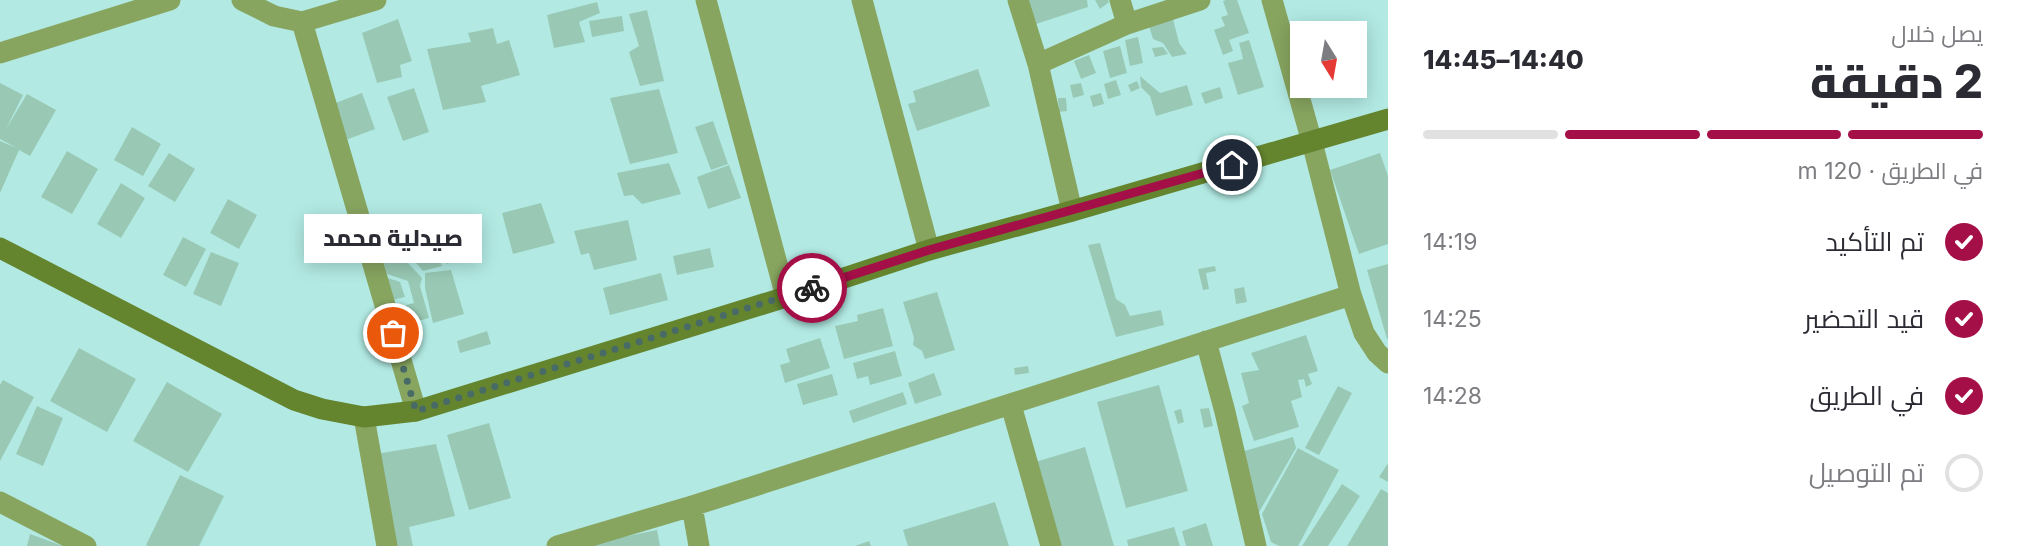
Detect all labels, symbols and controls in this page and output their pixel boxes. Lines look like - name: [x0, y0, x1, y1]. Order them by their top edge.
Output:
- text: يصل خلال: [1891, 20, 1983, 48]
- north arrow: [1290, 21, 1367, 98]
- map controls: [1290, 21, 1367, 98]
- text: 14:40–14:45: [1423, 44, 1584, 75]
- text: 2 دقيقة: [1810, 53, 1983, 109]
- pin: [1202, 135, 1262, 195]
- icon: home: [1213, 146, 1251, 184]
- text: في الطريق · 120 m: [1798, 157, 1983, 185]
- callout: صيدلية محمد: [304, 214, 482, 263]
- icon: check: [1945, 223, 1983, 261]
- text: صيدلية محمد: [323, 224, 463, 252]
- text: تم التأكيد: [1825, 226, 1924, 257]
- text: 14:19: [1423, 228, 1477, 256]
- courier: [777, 253, 847, 323]
- icon: bike: [793, 269, 831, 307]
- icon: check: [1945, 300, 1983, 338]
- pin: [363, 303, 423, 363]
- text: قيد التحضير: [1804, 303, 1924, 334]
- text: 14:25: [1423, 305, 1482, 333]
- icon: bag: [374, 314, 412, 352]
- icon: check: [1945, 377, 1983, 415]
- text: في الطريق: [1809, 380, 1924, 411]
- text: 14:28: [1423, 382, 1482, 410]
- text: تم التوصيل: [1809, 457, 1924, 488]

